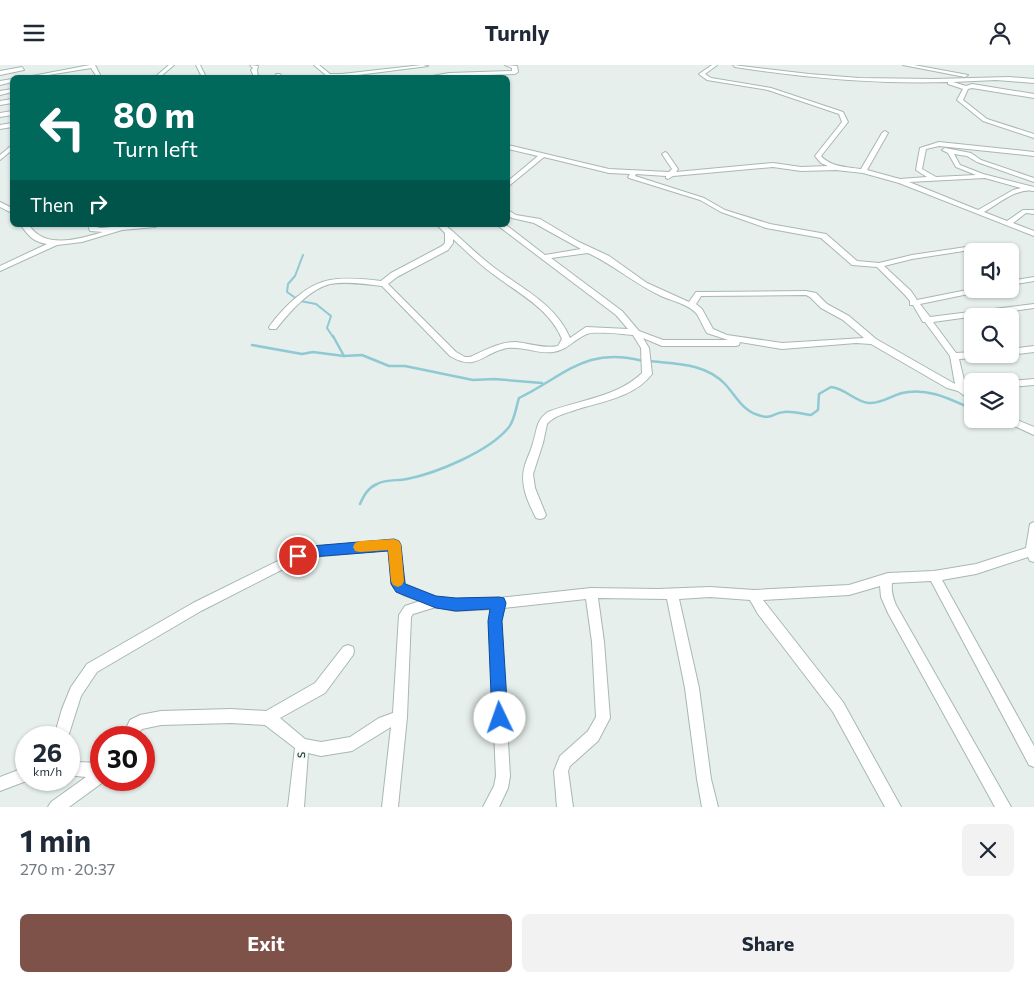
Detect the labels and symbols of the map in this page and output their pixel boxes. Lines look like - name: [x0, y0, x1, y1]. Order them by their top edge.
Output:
- pin: [277, 535, 319, 577]
- position arrow: [473, 691, 525, 743]
- speed limit sign: 30: [90, 726, 155, 791]
- street label: s: [290, 751, 308, 759]

